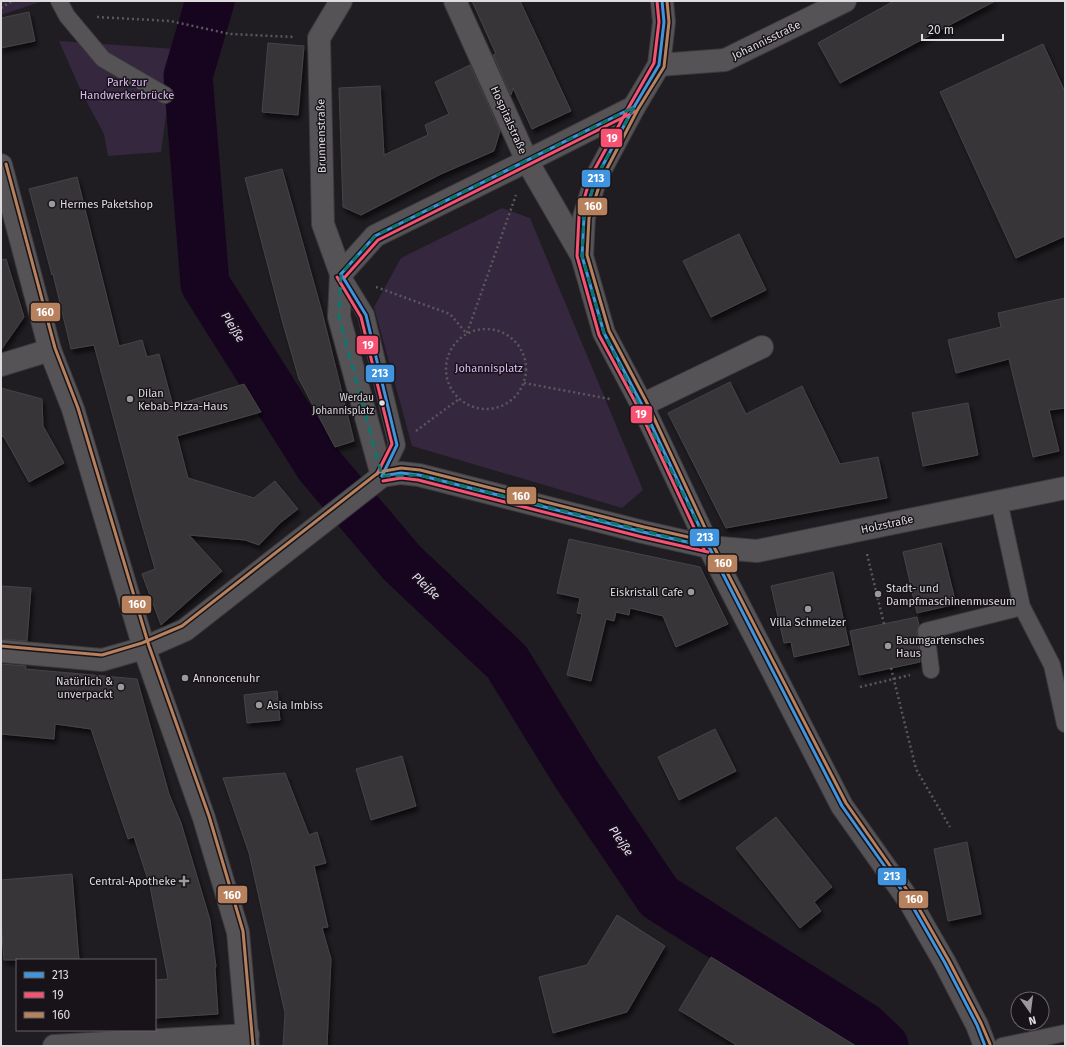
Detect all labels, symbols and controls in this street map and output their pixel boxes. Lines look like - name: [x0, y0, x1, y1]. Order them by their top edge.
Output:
- scale bar: [922, 16, 1003, 42]
- street label: Johannisstraße: [730, 18, 803, 63]
- text: 20 m: [928, 23, 954, 37]
- park label: Park zur Handwerkerbrücke: [80, 76, 174, 102]
- street label: Hospitalstraße: [488, 84, 529, 156]
- street label: Brunnenstraße: [314, 99, 329, 173]
- line badge: 19: [600, 128, 623, 148]
- text: 19: [606, 132, 618, 145]
- line badge: 213: [581, 169, 611, 188]
- text: 213: [588, 172, 604, 185]
- line badge: 160: [577, 197, 608, 216]
- place label: Hermes Paketshop: [60, 198, 153, 211]
- marker: Hermes Paketshop: [47, 199, 57, 209]
- text: 160: [584, 200, 602, 213]
- line badge: 160: [30, 302, 61, 322]
- text: 160: [36, 306, 54, 319]
- water label: Pleiße: [218, 309, 248, 345]
- line badge: 19: [356, 335, 379, 355]
- text: 19: [362, 339, 374, 352]
- park label: Johannisplatz: [455, 362, 523, 375]
- line badge: 213: [365, 364, 395, 383]
- text: 213: [372, 367, 388, 380]
- place label: Dilan Kebab-Pizza-Haus: [138, 387, 228, 413]
- place label: Werdau Johannisplatz: [312, 392, 375, 417]
- marker: Dilan Kebab-Pizza-Haus: [125, 394, 135, 404]
- marker: Werdau Johannisplatz: [377, 398, 387, 408]
- line badge: 19: [630, 405, 653, 424]
- text: 19: [635, 408, 647, 421]
- line badge: 160: [506, 486, 537, 505]
- text: 160: [512, 490, 530, 503]
- street label: Holzstraße: [860, 513, 915, 536]
- line badge: 213: [689, 528, 720, 547]
- text: 213: [697, 531, 713, 544]
- line badge: 160: [707, 554, 738, 573]
- text: 160: [714, 557, 732, 570]
- water label: Pleiße: [409, 570, 443, 602]
- place label: Stadt- und Dampfmaschinenmuseum: [886, 582, 1016, 608]
- place label: Eiskristall Cafe: [610, 586, 683, 599]
- marker: Eiskristall Cafe: [686, 587, 696, 597]
- marker: Stadt- und Dampfmaschinenmuseum: [873, 589, 883, 599]
- line badge: 160: [121, 595, 152, 614]
- text: 160: [128, 598, 146, 611]
- marker: Villa Schmelzer: [803, 604, 813, 614]
- place label: Villa Schmelzer: [770, 616, 847, 629]
- place label: Baumgartensches Haus: [896, 634, 984, 660]
- marker: Baumgartensches Haus: [883, 641, 893, 651]
- place label: Annoncenuhr: [193, 672, 260, 685]
- marker: Annoncenuhr: [180, 673, 190, 683]
- place label: Natürlich & unverpackt: [56, 675, 113, 701]
- marker: Natürlich & unverpackt: [116, 682, 126, 692]
- place label: Asia Imbiss: [267, 699, 323, 712]
- marker: Asia Imbiss: [254, 700, 264, 710]
- water label: Pleiße: [606, 823, 636, 859]
- line badge: 213: [877, 867, 907, 886]
- text: 213: [884, 870, 900, 883]
- place label: Central-Apotheke: [89, 875, 176, 888]
- marker: Central-Apotheke: [179, 876, 189, 886]
- line badge: 160: [217, 885, 248, 904]
- text: 160: [223, 889, 241, 902]
- line badge: 160: [898, 890, 929, 909]
- text: 160: [905, 893, 923, 906]
- legend: [16, 959, 156, 1031]
- text: 213: [52, 968, 69, 982]
- text: 19: [52, 988, 64, 1002]
- north arrow: [1010, 991, 1050, 1031]
- text: 160: [52, 1008, 71, 1022]
- text: N: [1027, 1013, 1037, 1027]

